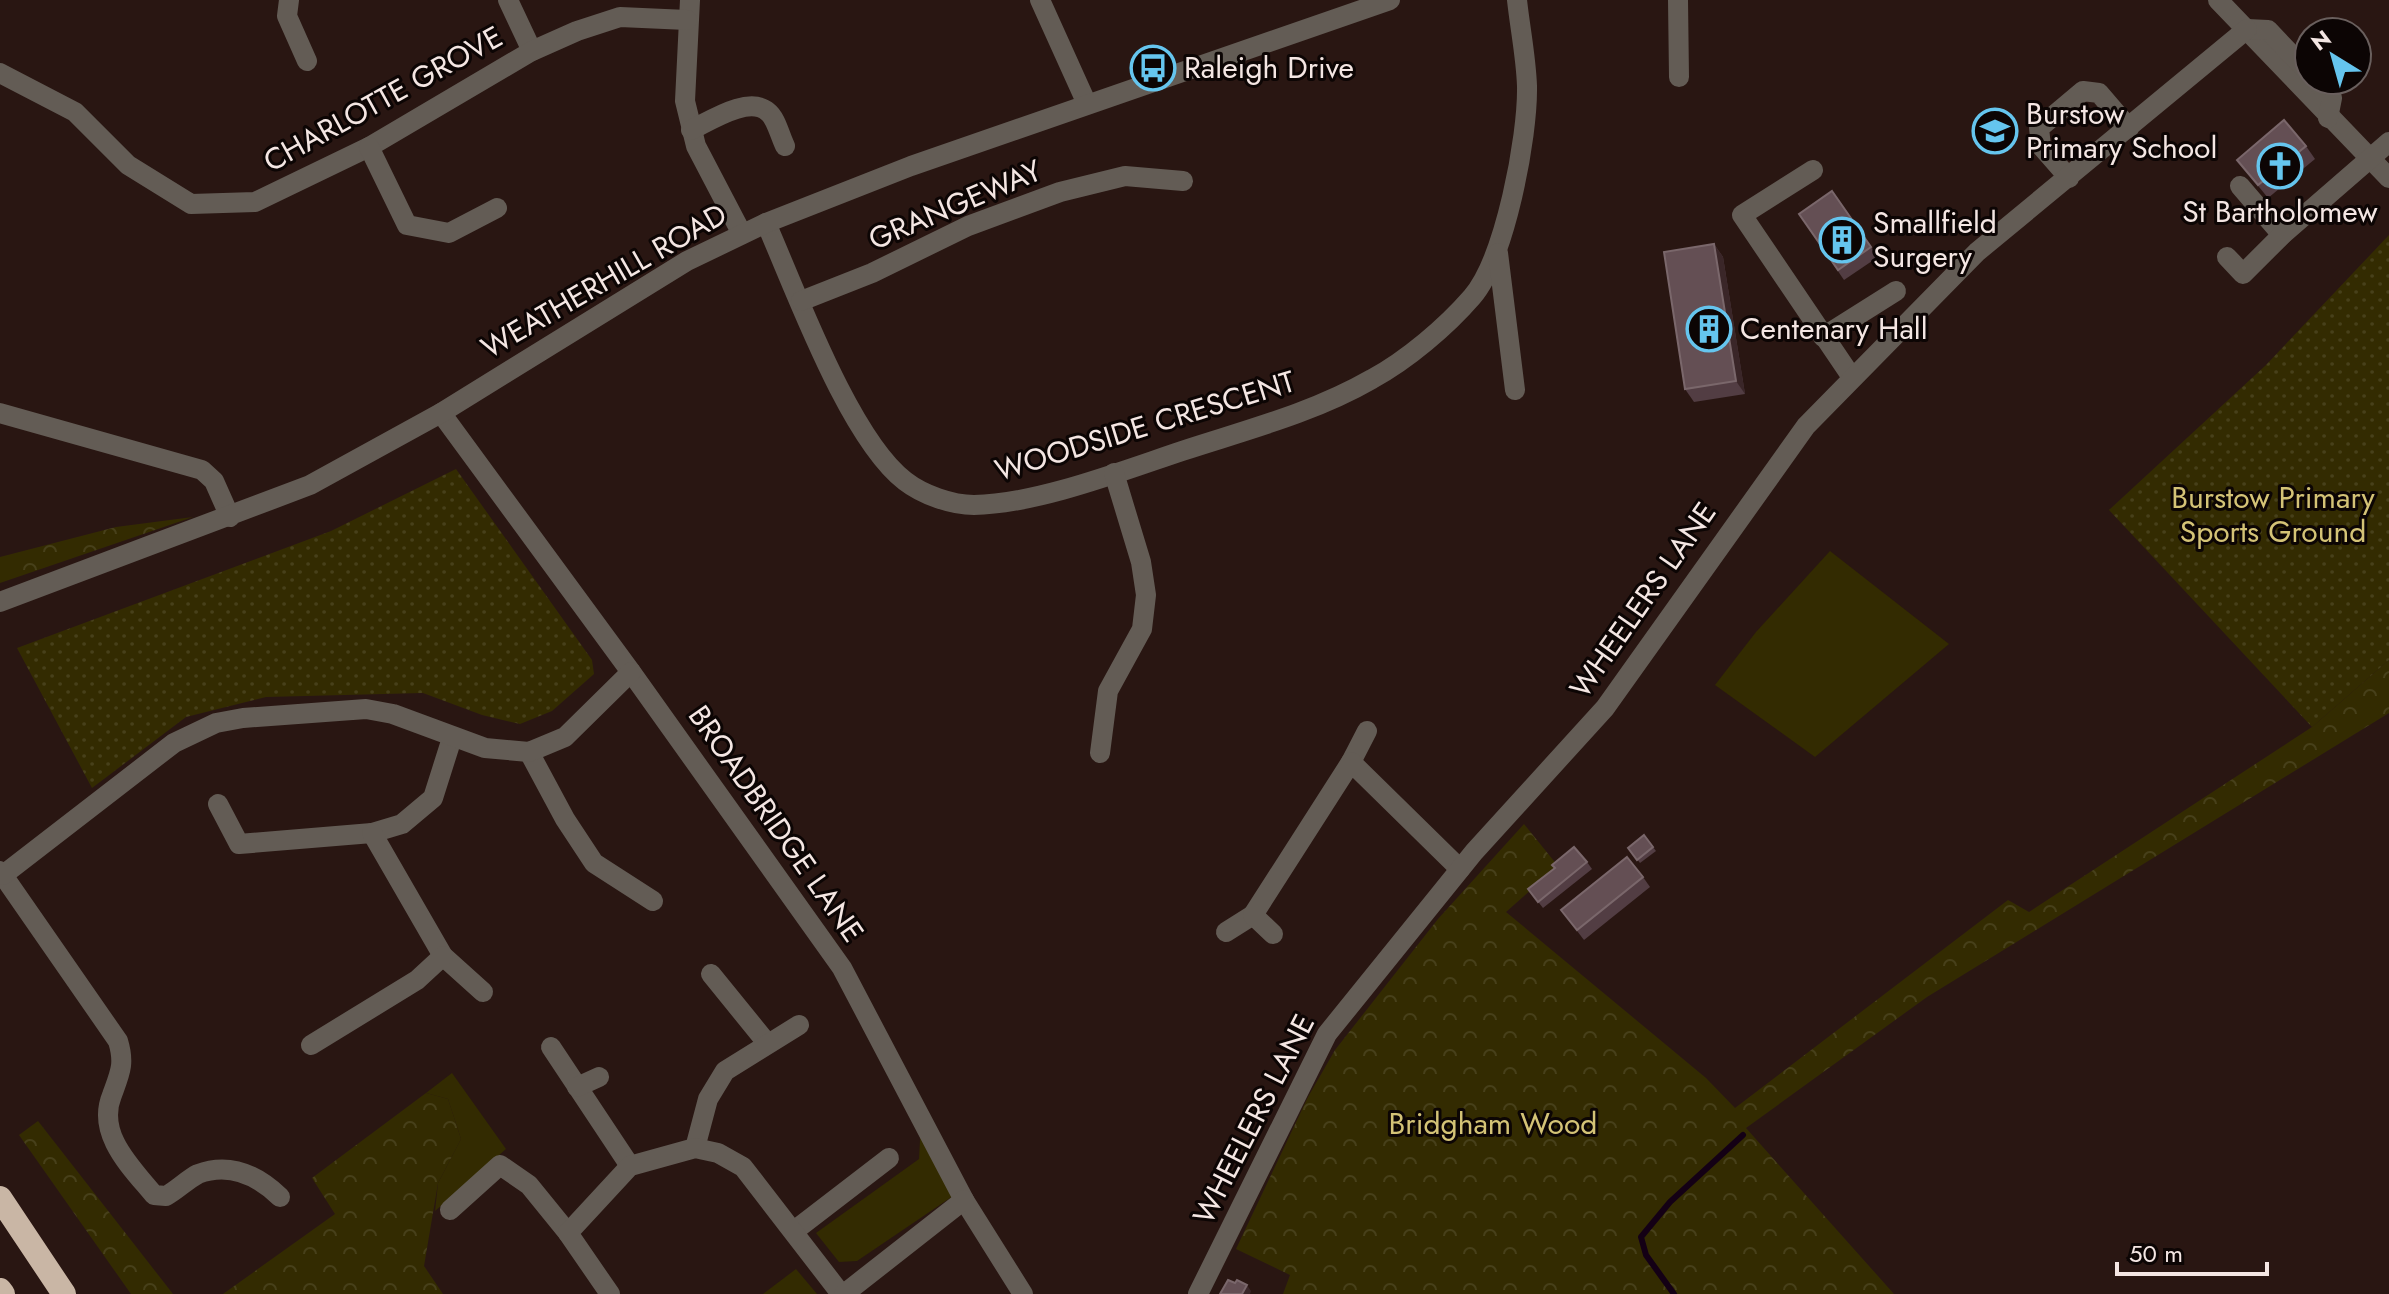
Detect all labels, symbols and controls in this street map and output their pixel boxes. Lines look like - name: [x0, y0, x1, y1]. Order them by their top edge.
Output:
- street label: CHARLOTTE GROVE: [255, 15, 510, 182]
- north arrow: [2293, 16, 2373, 96]
- text: N: [2304, 22, 2338, 58]
- bus stop icon: Raleigh Drive: [1129, 44, 1177, 92]
- place label: Raleigh Drive: [1184, 46, 1354, 89]
- place label: Burstow Primary School: [2026, 92, 2217, 169]
- school or university icon: Burstow Primary School: [1971, 107, 2019, 155]
- church icon: St Bartholomew: [2256, 142, 2304, 190]
- street label: GRANGEWAY: [862, 149, 1048, 260]
- place label: St Bartholomew: [2182, 190, 2378, 233]
- street label: WEATHERHILL ROAD: [473, 193, 735, 368]
- place label: Smallfield Surgery: [1873, 201, 1997, 278]
- building icon: Smallfield Surgery: [1818, 216, 1866, 264]
- building icon: Centenary Hall: [1685, 305, 1733, 353]
- place label: Centenary Hall: [1740, 307, 1928, 350]
- street label: WOODSIDE CRESCENT: [990, 359, 1300, 492]
- park label: Burstow Primary Sports Ground: [2171, 476, 2376, 553]
- street label: WHEELERS LANE: [1559, 493, 1726, 706]
- street label: BROADBRIDGE LANE: [678, 696, 874, 951]
- street label: WHEELERS LANE: [1182, 1006, 1325, 1231]
- park label: Bridgham Wood: [1389, 1102, 1597, 1145]
- scale bar: [2117, 1226, 2267, 1276]
- text: 50 m: [2129, 1236, 2183, 1271]

